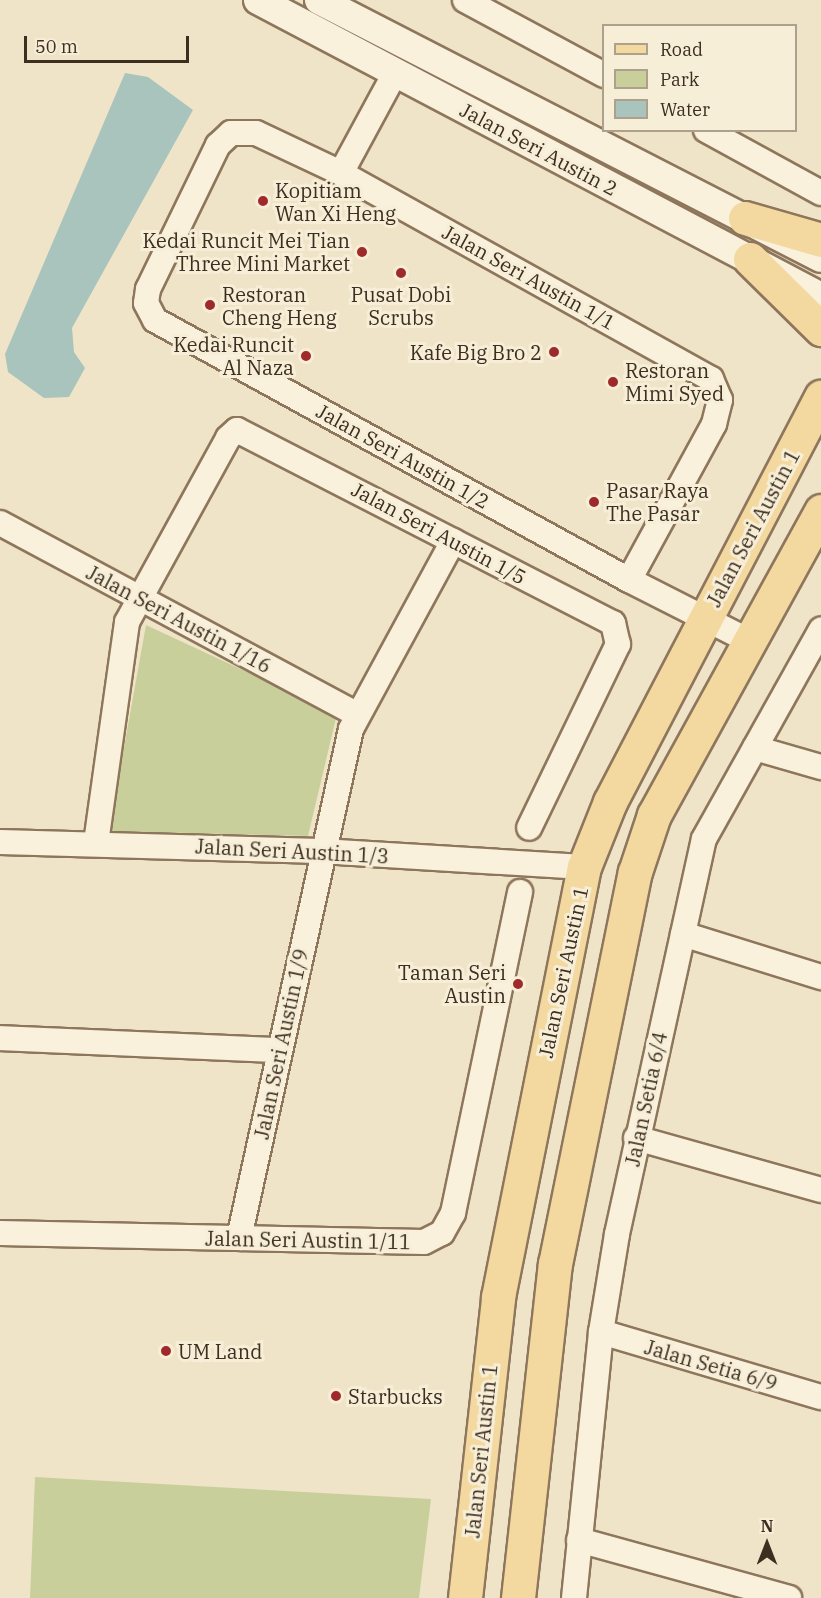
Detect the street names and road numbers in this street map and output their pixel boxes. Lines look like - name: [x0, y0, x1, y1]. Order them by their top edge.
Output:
- street label: Jalan Seri Austin 2: [456, 97, 622, 201]
- street label: Jalan Seri Austin 1/1: [438, 219, 620, 335]
- street label: Jalan Seri Austin 1/2: [312, 398, 494, 514]
- street label: Jalan Seri Austin 1: [701, 445, 805, 611]
- street label: Jalan Seri Austin 1/5: [348, 477, 530, 589]
- street label: Jalan Seri Austin 1/16: [82, 560, 276, 678]
- street label: Jalan Seri Austin 1/3: [195, 834, 389, 868]
- street label: Jalan Seri Austin 1: [533, 884, 593, 1060]
- street label: Jalan Seri Austin 1/9: [249, 947, 313, 1141]
- street label: Jalan Setia 6/4: [620, 1029, 672, 1169]
- street label: Jalan Seri Austin 1/11: [205, 1226, 411, 1254]
- street label: Jalan Setia 6/9: [642, 1335, 780, 1395]
- street label: Jalan Seri Austin 1: [460, 1363, 502, 1539]

